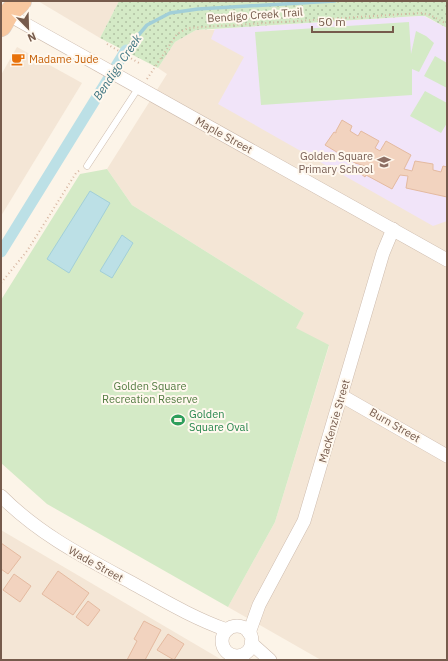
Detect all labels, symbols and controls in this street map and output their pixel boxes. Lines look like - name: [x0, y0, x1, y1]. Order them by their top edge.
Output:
- street label: Bendigo Creek Trail: [207, 5, 303, 25]
- north arrow: [8, 8, 48, 48]
- scale bar: [312, 8, 393, 34]
- text: 50 m: [318, 14, 346, 29]
- text: N: [25, 29, 38, 45]
- water label: Bendigo Creek: [90, 31, 145, 103]
- cafe icon: Madame Jude: [10, 51, 26, 67]
- place label: Madame Jude: [29, 52, 99, 66]
- street label: Maple Street: [193, 114, 255, 156]
- place label: Golden Square Primary School: [298, 149, 373, 176]
- school or university icon: Golden Square Primary School: [376, 154, 392, 170]
- street label: MacKenzie Street: [315, 378, 353, 464]
- park label: Golden Square Recreation Reserve: [102, 379, 198, 406]
- street label: Burn Street: [367, 405, 423, 445]
- place label: Golden Square Oval: [189, 407, 248, 434]
- sports icon: Golden Square Oval: [170, 412, 186, 428]
- street label: Wade Street: [66, 543, 126, 585]

